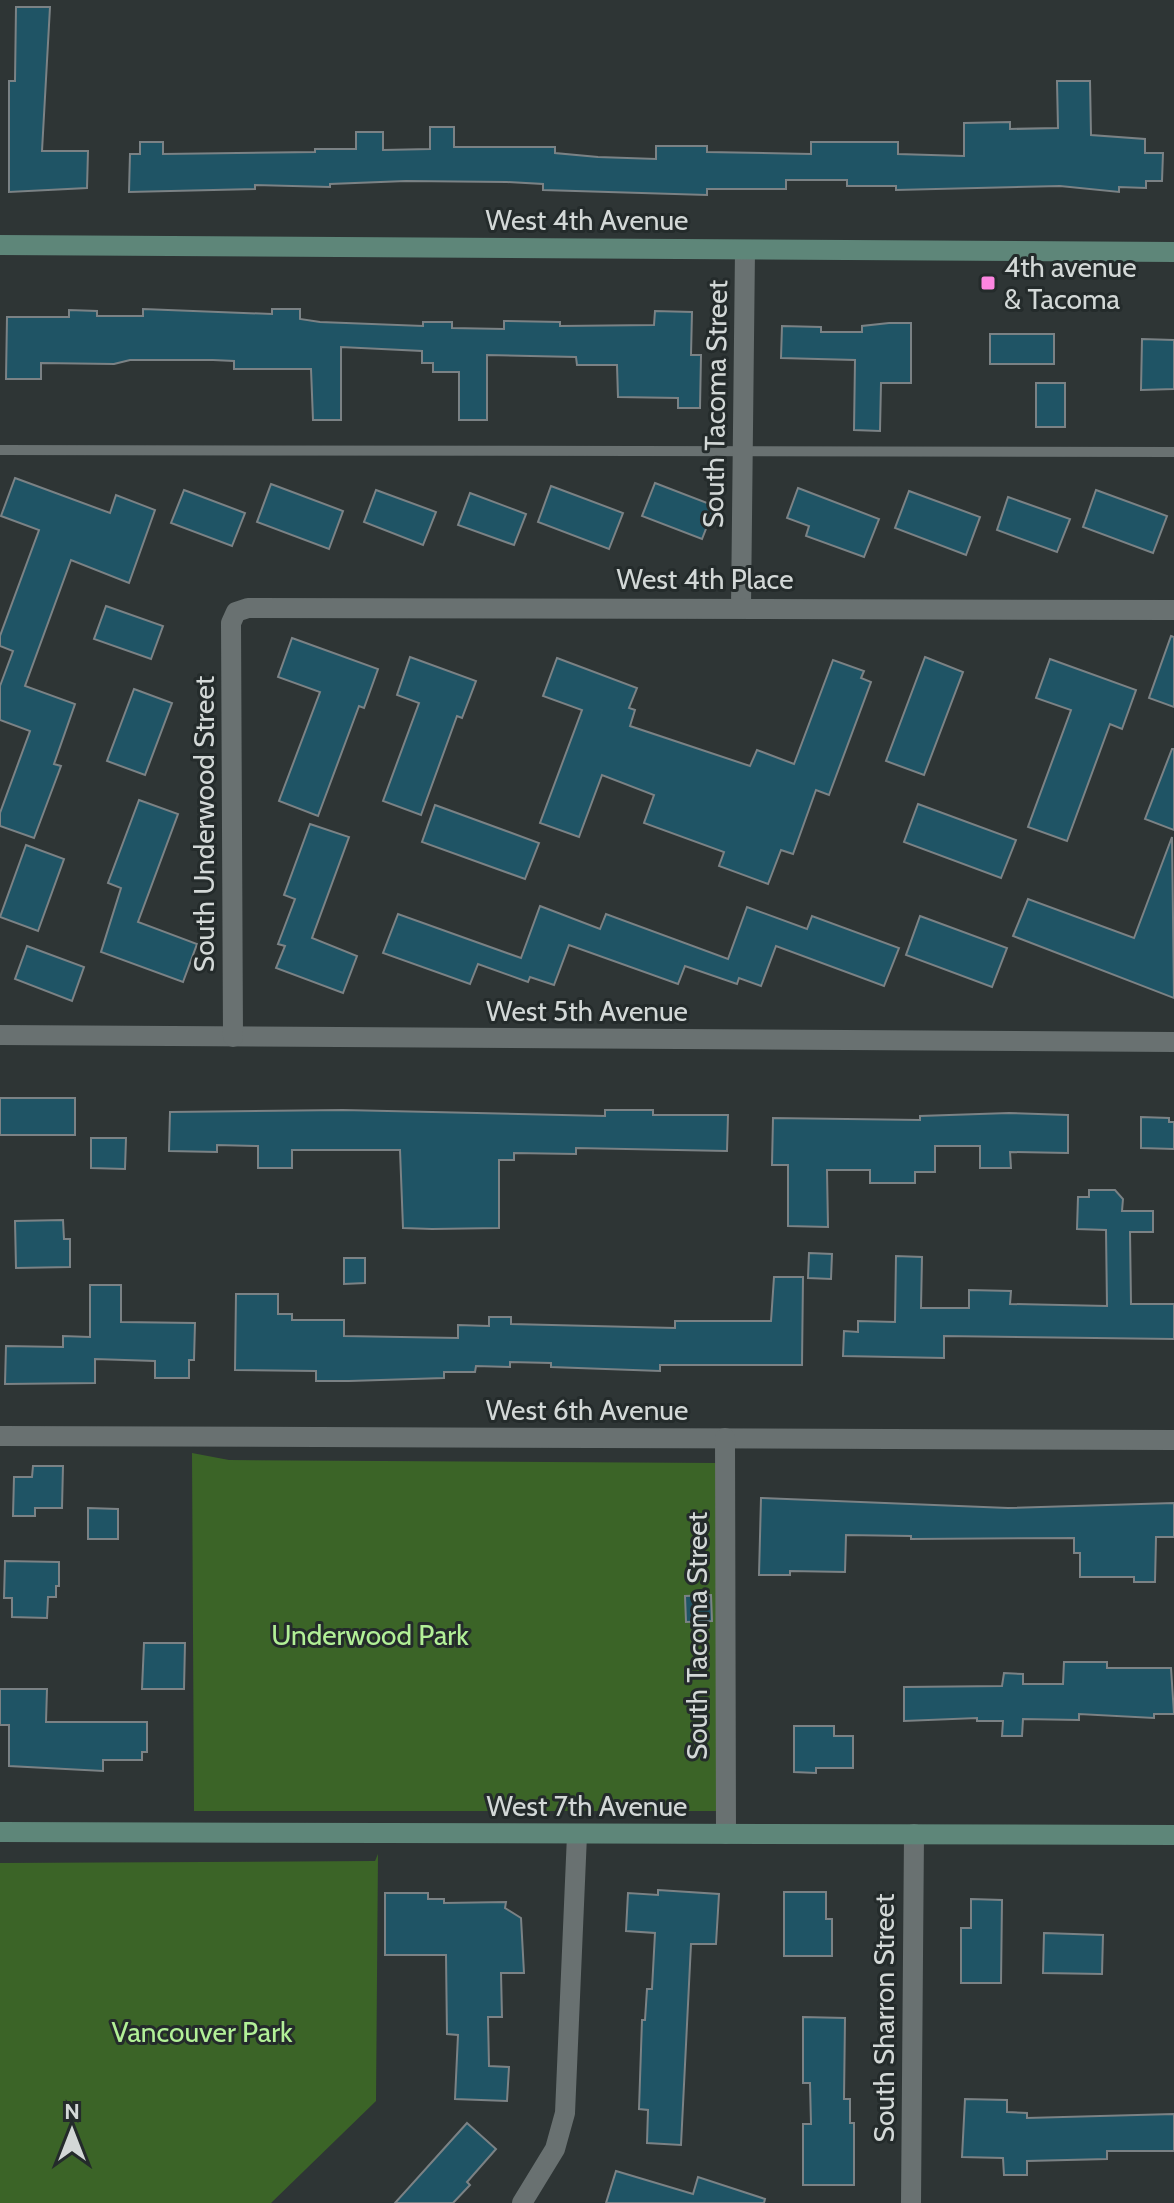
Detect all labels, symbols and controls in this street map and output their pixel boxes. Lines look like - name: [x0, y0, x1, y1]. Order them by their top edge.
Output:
- street label: West 4th Avenue: [486, 203, 688, 237]
- place label: 4th avenue & Tacoma: [1004, 250, 1137, 316]
- marker: 4th avenue & Tacoma: [979, 274, 997, 292]
- street label: South Tacoma Street: [696, 280, 734, 528]
- street label: West 4th Place: [617, 562, 793, 596]
- street label: South Underwood Street: [187, 676, 221, 972]
- street label: West 5th Avenue: [486, 994, 688, 1028]
- street label: West 6th Avenue: [486, 1393, 688, 1427]
- street label: South Tacoma Street: [680, 1512, 714, 1760]
- park label: Underwood Park: [271, 1618, 469, 1652]
- street label: West 7th Avenue: [487, 1789, 687, 1823]
- street label: South Sharron Street: [867, 1894, 901, 2142]
- park label: Vancouver Park: [111, 2015, 293, 2049]
- north arrow: [32, 2091, 112, 2171]
- text: N: [64, 2098, 80, 2125]

